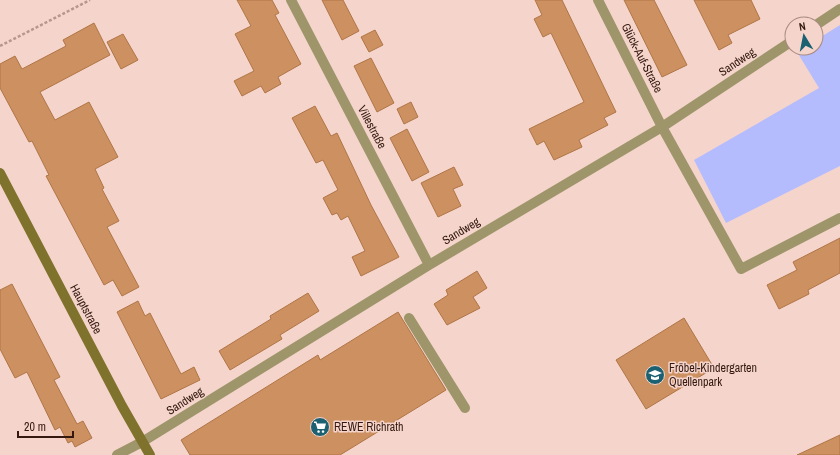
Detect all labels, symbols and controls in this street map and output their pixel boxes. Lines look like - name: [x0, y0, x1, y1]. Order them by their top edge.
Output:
- north arrow: [784, 16, 824, 56]
- text: N: [798, 19, 807, 34]
- street label: Glück-Auf-Straße: [618, 21, 666, 95]
- street label: Sandweg: [716, 44, 759, 80]
- street label: Villestraße: [354, 103, 390, 151]
- street label: Sandweg: [439, 213, 483, 248]
- street label: Hauptstraße: [66, 281, 106, 337]
- place label: Fröbel-Kindergarten Quellenpark: [669, 360, 757, 390]
- school or university icon: Fröbel-Kindergarten Quellenpark: [644, 364, 666, 386]
- street label: Sandweg: [163, 383, 207, 419]
- scale bar: [18, 413, 73, 439]
- supermarket icon: REWE Richrath: [309, 416, 331, 438]
- text: 20 m: [24, 419, 46, 435]
- place label: REWE Richrath: [334, 419, 403, 435]

